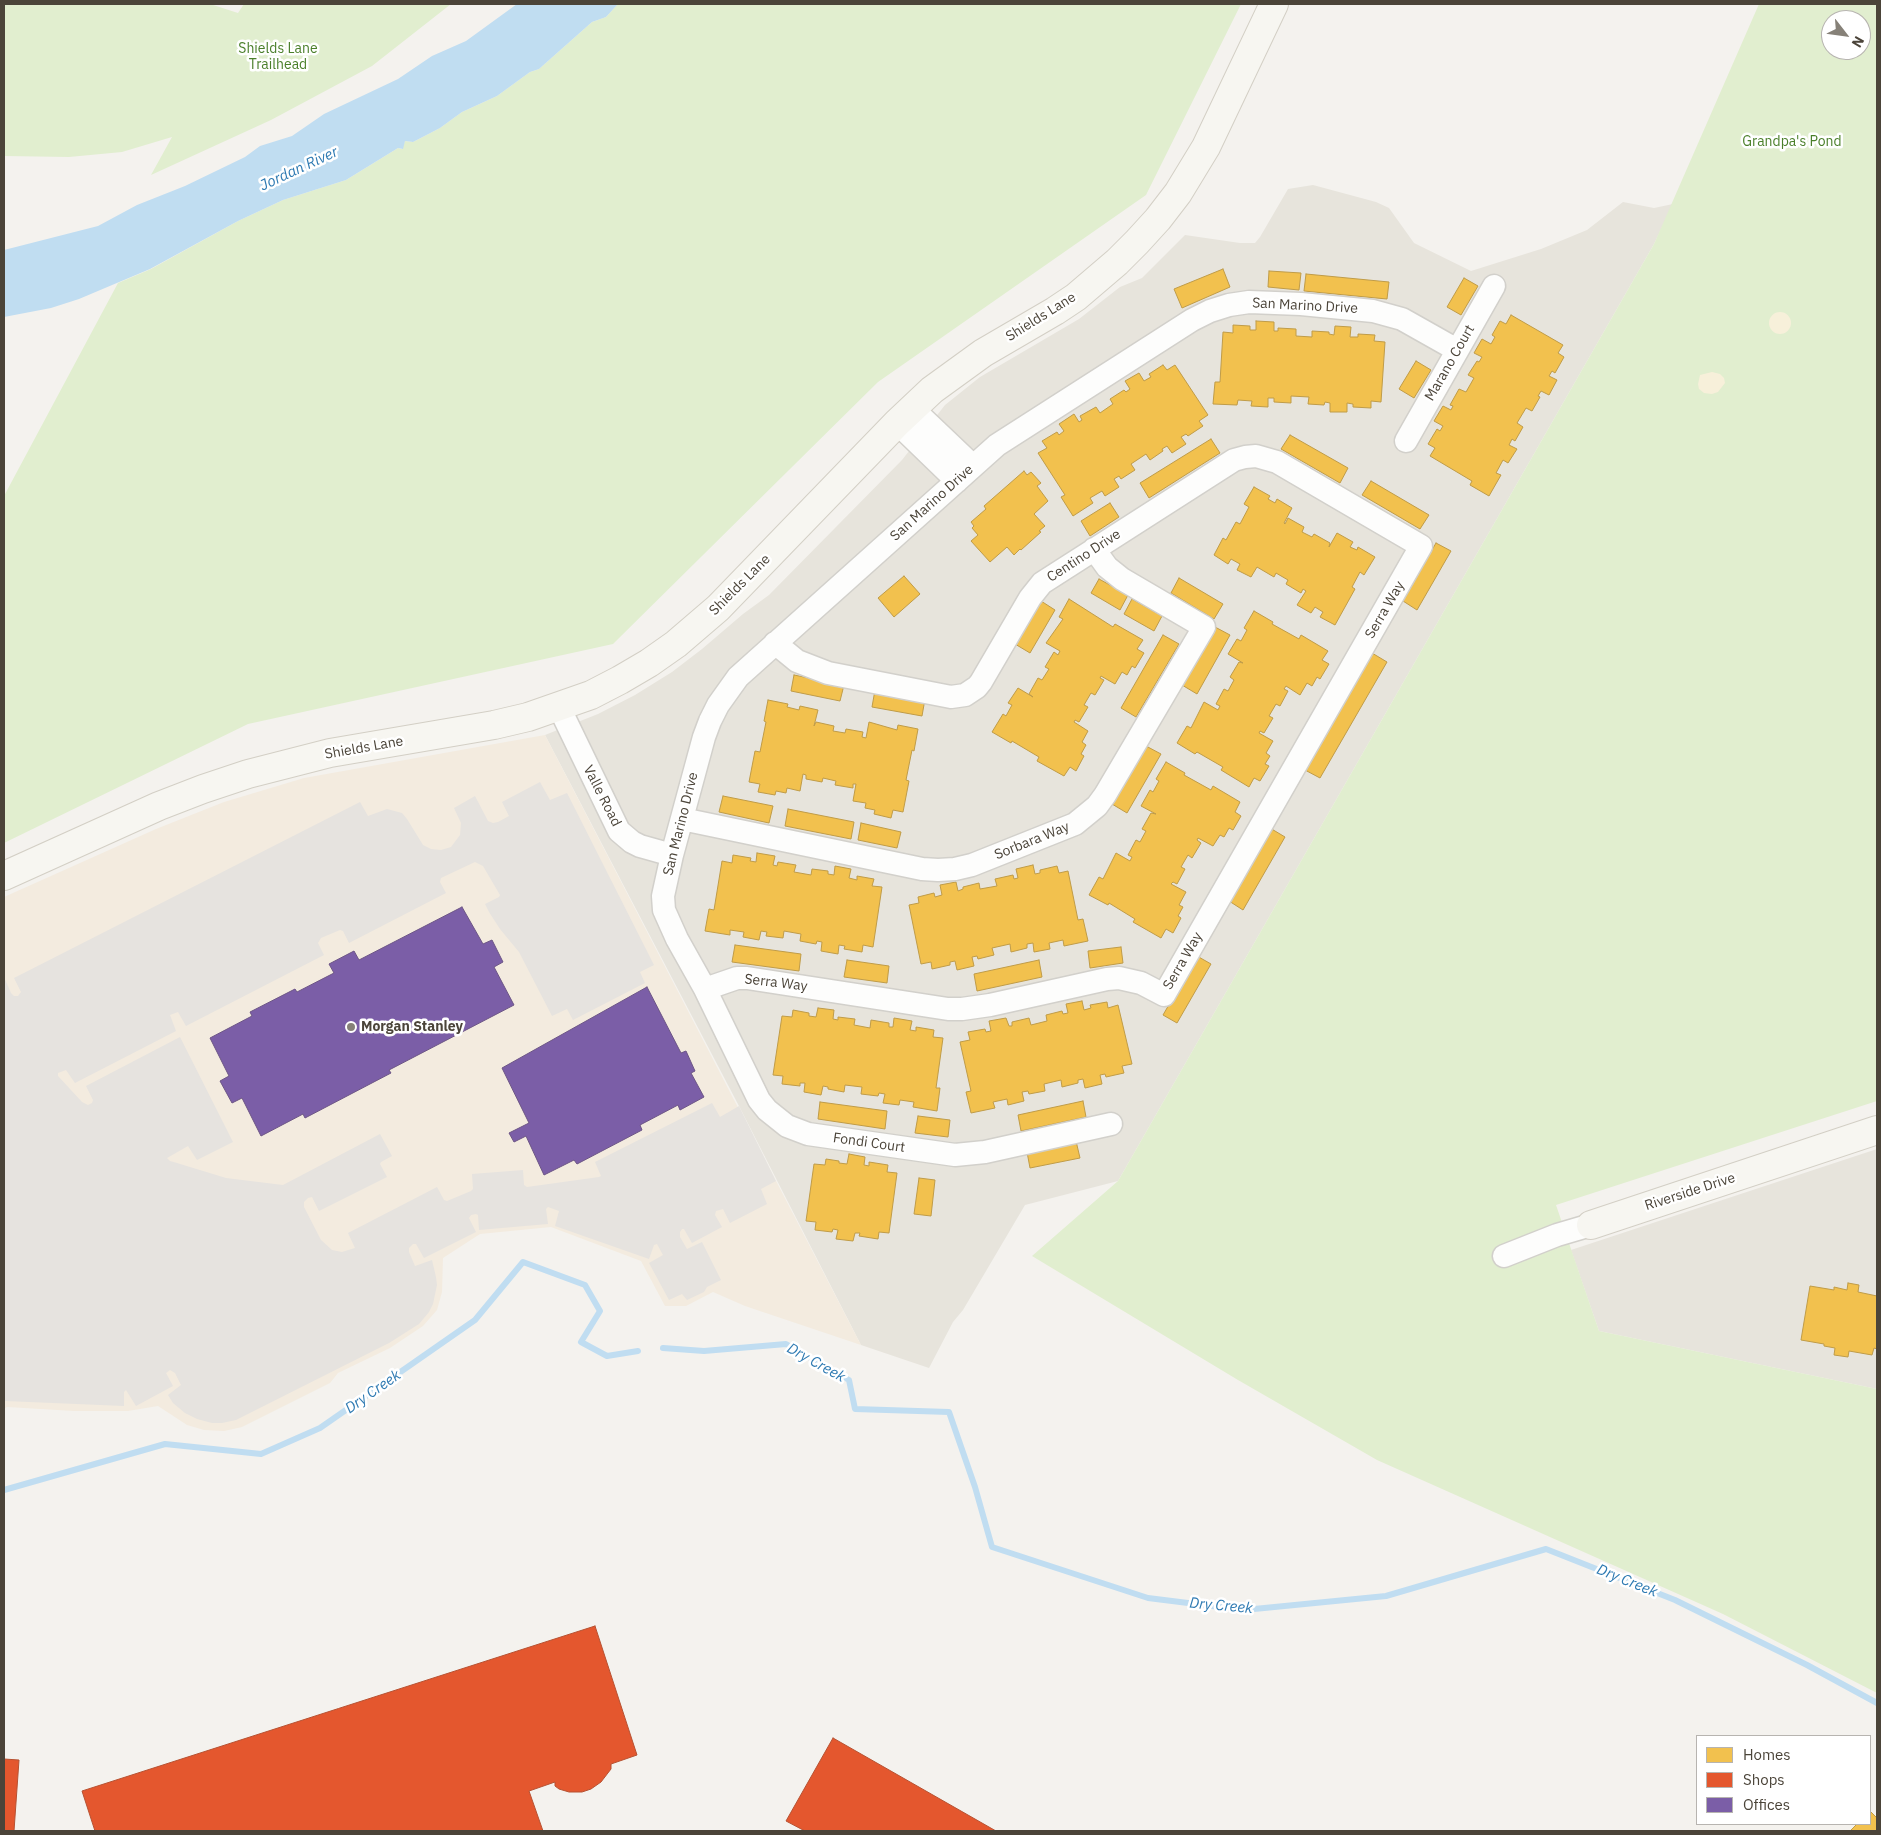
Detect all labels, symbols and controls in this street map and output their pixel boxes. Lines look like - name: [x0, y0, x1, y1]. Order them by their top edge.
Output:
- north arrow: [1821, 10, 1871, 60]
- text: N: [1848, 33, 1868, 51]
- park label: Shields Lane Trailhead: [238, 41, 318, 74]
- park label: Grandpa's Pond: [1742, 134, 1842, 150]
- water label: Jordan River: [257, 143, 341, 195]
- street label: Shields Lane: [1003, 289, 1079, 345]
- street label: San Marino Drive: [1252, 295, 1358, 317]
- street label: Marano Court: [1421, 322, 1479, 404]
- street label: San Marino Drive: [887, 461, 977, 545]
- street label: Centino Drive: [1044, 526, 1124, 586]
- street label: Shields Lane: [706, 551, 774, 619]
- street label: Serra Way: [1362, 578, 1408, 642]
- street label: Shields Lane: [323, 733, 405, 763]
- street label: Valle Road: [579, 763, 625, 829]
- street label: San Marino Drive: [660, 771, 702, 877]
- street label: Sorbara Way: [992, 818, 1072, 864]
- street label: Serra Way: [1160, 929, 1206, 993]
- street label: Serra Way: [743, 971, 809, 995]
- place label: Morgan Stanley: [361, 1019, 463, 1035]
- marker: Morgan Stanley: [345, 1021, 357, 1033]
- street label: Fondi Court: [832, 1130, 906, 1156]
- street label: Riverside Drive: [1643, 1169, 1737, 1215]
- water label: Dry Creek: [784, 1340, 848, 1386]
- water label: Dry Creek: [342, 1366, 404, 1418]
- water label: Dry Creek: [1594, 1561, 1660, 1601]
- water label: Dry Creek: [1188, 1594, 1254, 1618]
- legend: [1696, 1735, 1871, 1825]
- text: Homes: [1743, 1745, 1791, 1764]
- text: Shops: [1743, 1770, 1785, 1789]
- text: Offices: [1743, 1795, 1790, 1814]

